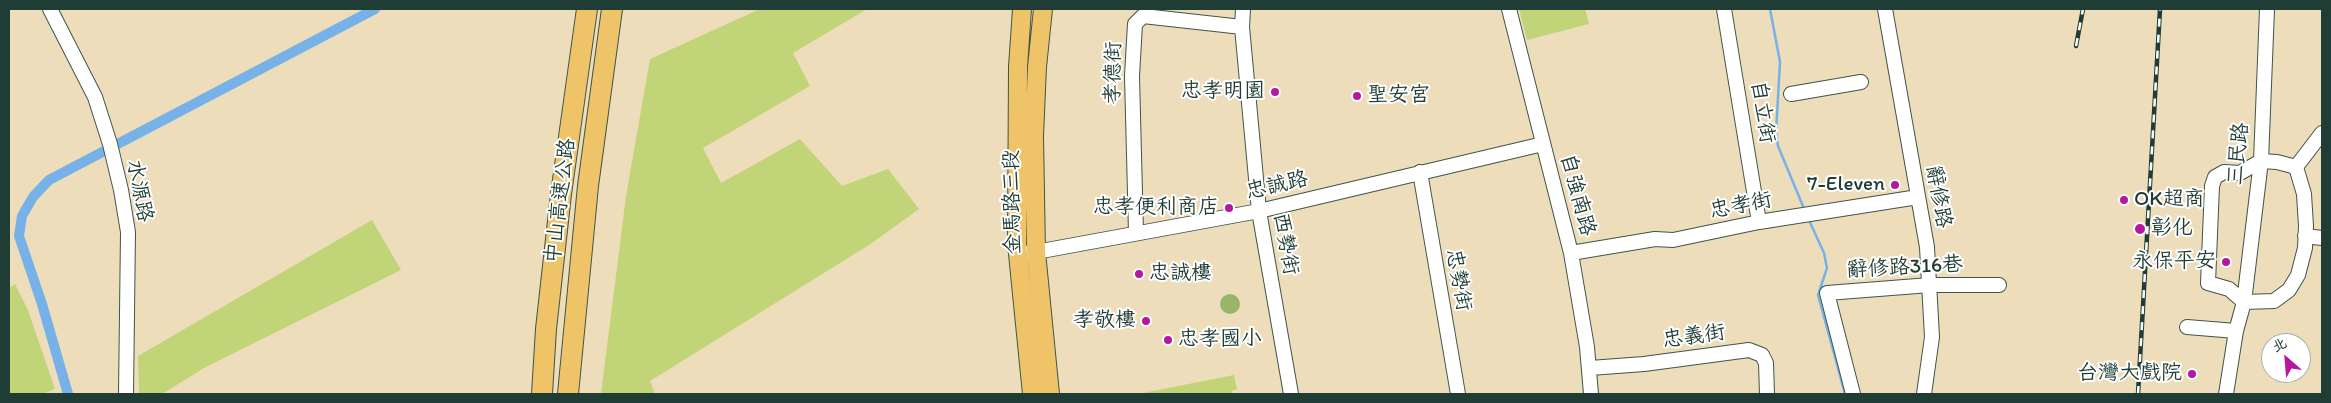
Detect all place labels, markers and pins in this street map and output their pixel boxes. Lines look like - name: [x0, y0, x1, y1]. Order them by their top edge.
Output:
- place label: 忠孝明園: [1181, 79, 1265, 105]
- place label: 聖安宮: [1367, 83, 1430, 109]
- marker: 忠孝明園: [1269, 86, 1281, 98]
- marker: 聖安宮: [1351, 90, 1363, 102]
- place label: 7-Eleven: [1807, 172, 1885, 198]
- marker: 7-Eleven: [1889, 179, 1901, 191]
- place label: OK超商: [2134, 187, 2205, 213]
- marker: OK超商: [2118, 194, 2130, 206]
- place label: 忠孝便利商店: [1093, 195, 1219, 221]
- marker: 忠孝便利商店: [1223, 202, 1235, 214]
- place label: 彰化: [2151, 216, 2193, 242]
- marker: 彰化: [2133, 222, 2147, 236]
- place label: 永保平安: [2132, 249, 2216, 275]
- marker: 永保平安: [2220, 256, 2232, 268]
- place label: 忠誠樓: [1149, 261, 1212, 287]
- marker: 忠誠樓: [1133, 268, 1145, 280]
- place label: 孝敬樓: [1073, 308, 1136, 334]
- marker: 孝敬樓: [1140, 315, 1152, 327]
- place label: 忠孝國小: [1178, 327, 1262, 353]
- marker: 忠孝國小: [1162, 334, 1174, 346]
- place label: 台灣大戲院: [2077, 361, 2182, 387]
- marker: 台灣大戲院: [2186, 368, 2198, 380]

